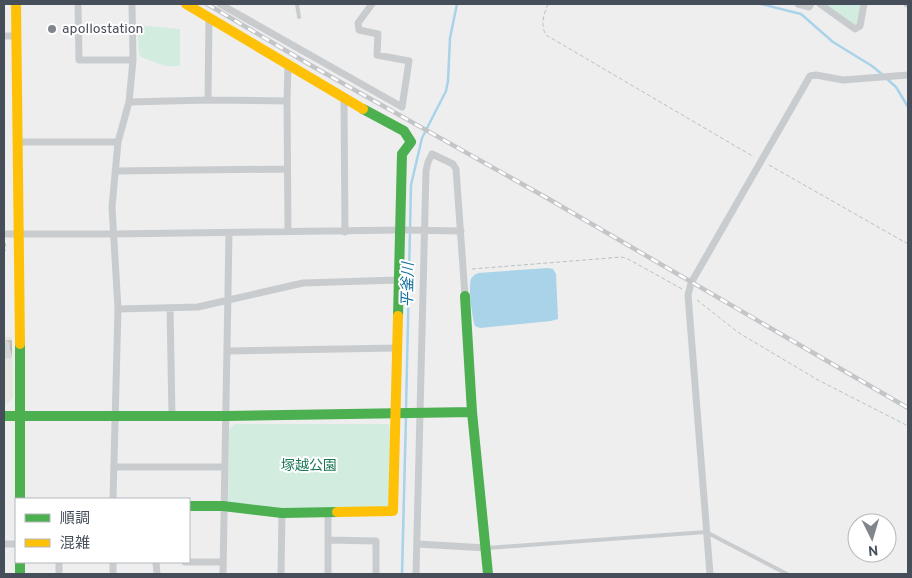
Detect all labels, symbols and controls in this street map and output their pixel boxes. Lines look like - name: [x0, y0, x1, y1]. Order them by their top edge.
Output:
- place label: apollostation: [62, 21, 143, 38]
- marker: apollostation: [46, 23, 58, 35]
- water label: 平釜川: [399, 260, 419, 308]
- park label: 塚越公園: [281, 458, 337, 475]
- legend: [15, 498, 190, 563]
- text: 順調: [60, 510, 90, 529]
- north arrow: [847, 513, 897, 563]
- text: 混雑: [60, 535, 90, 554]
- text: N: [867, 541, 879, 558]

